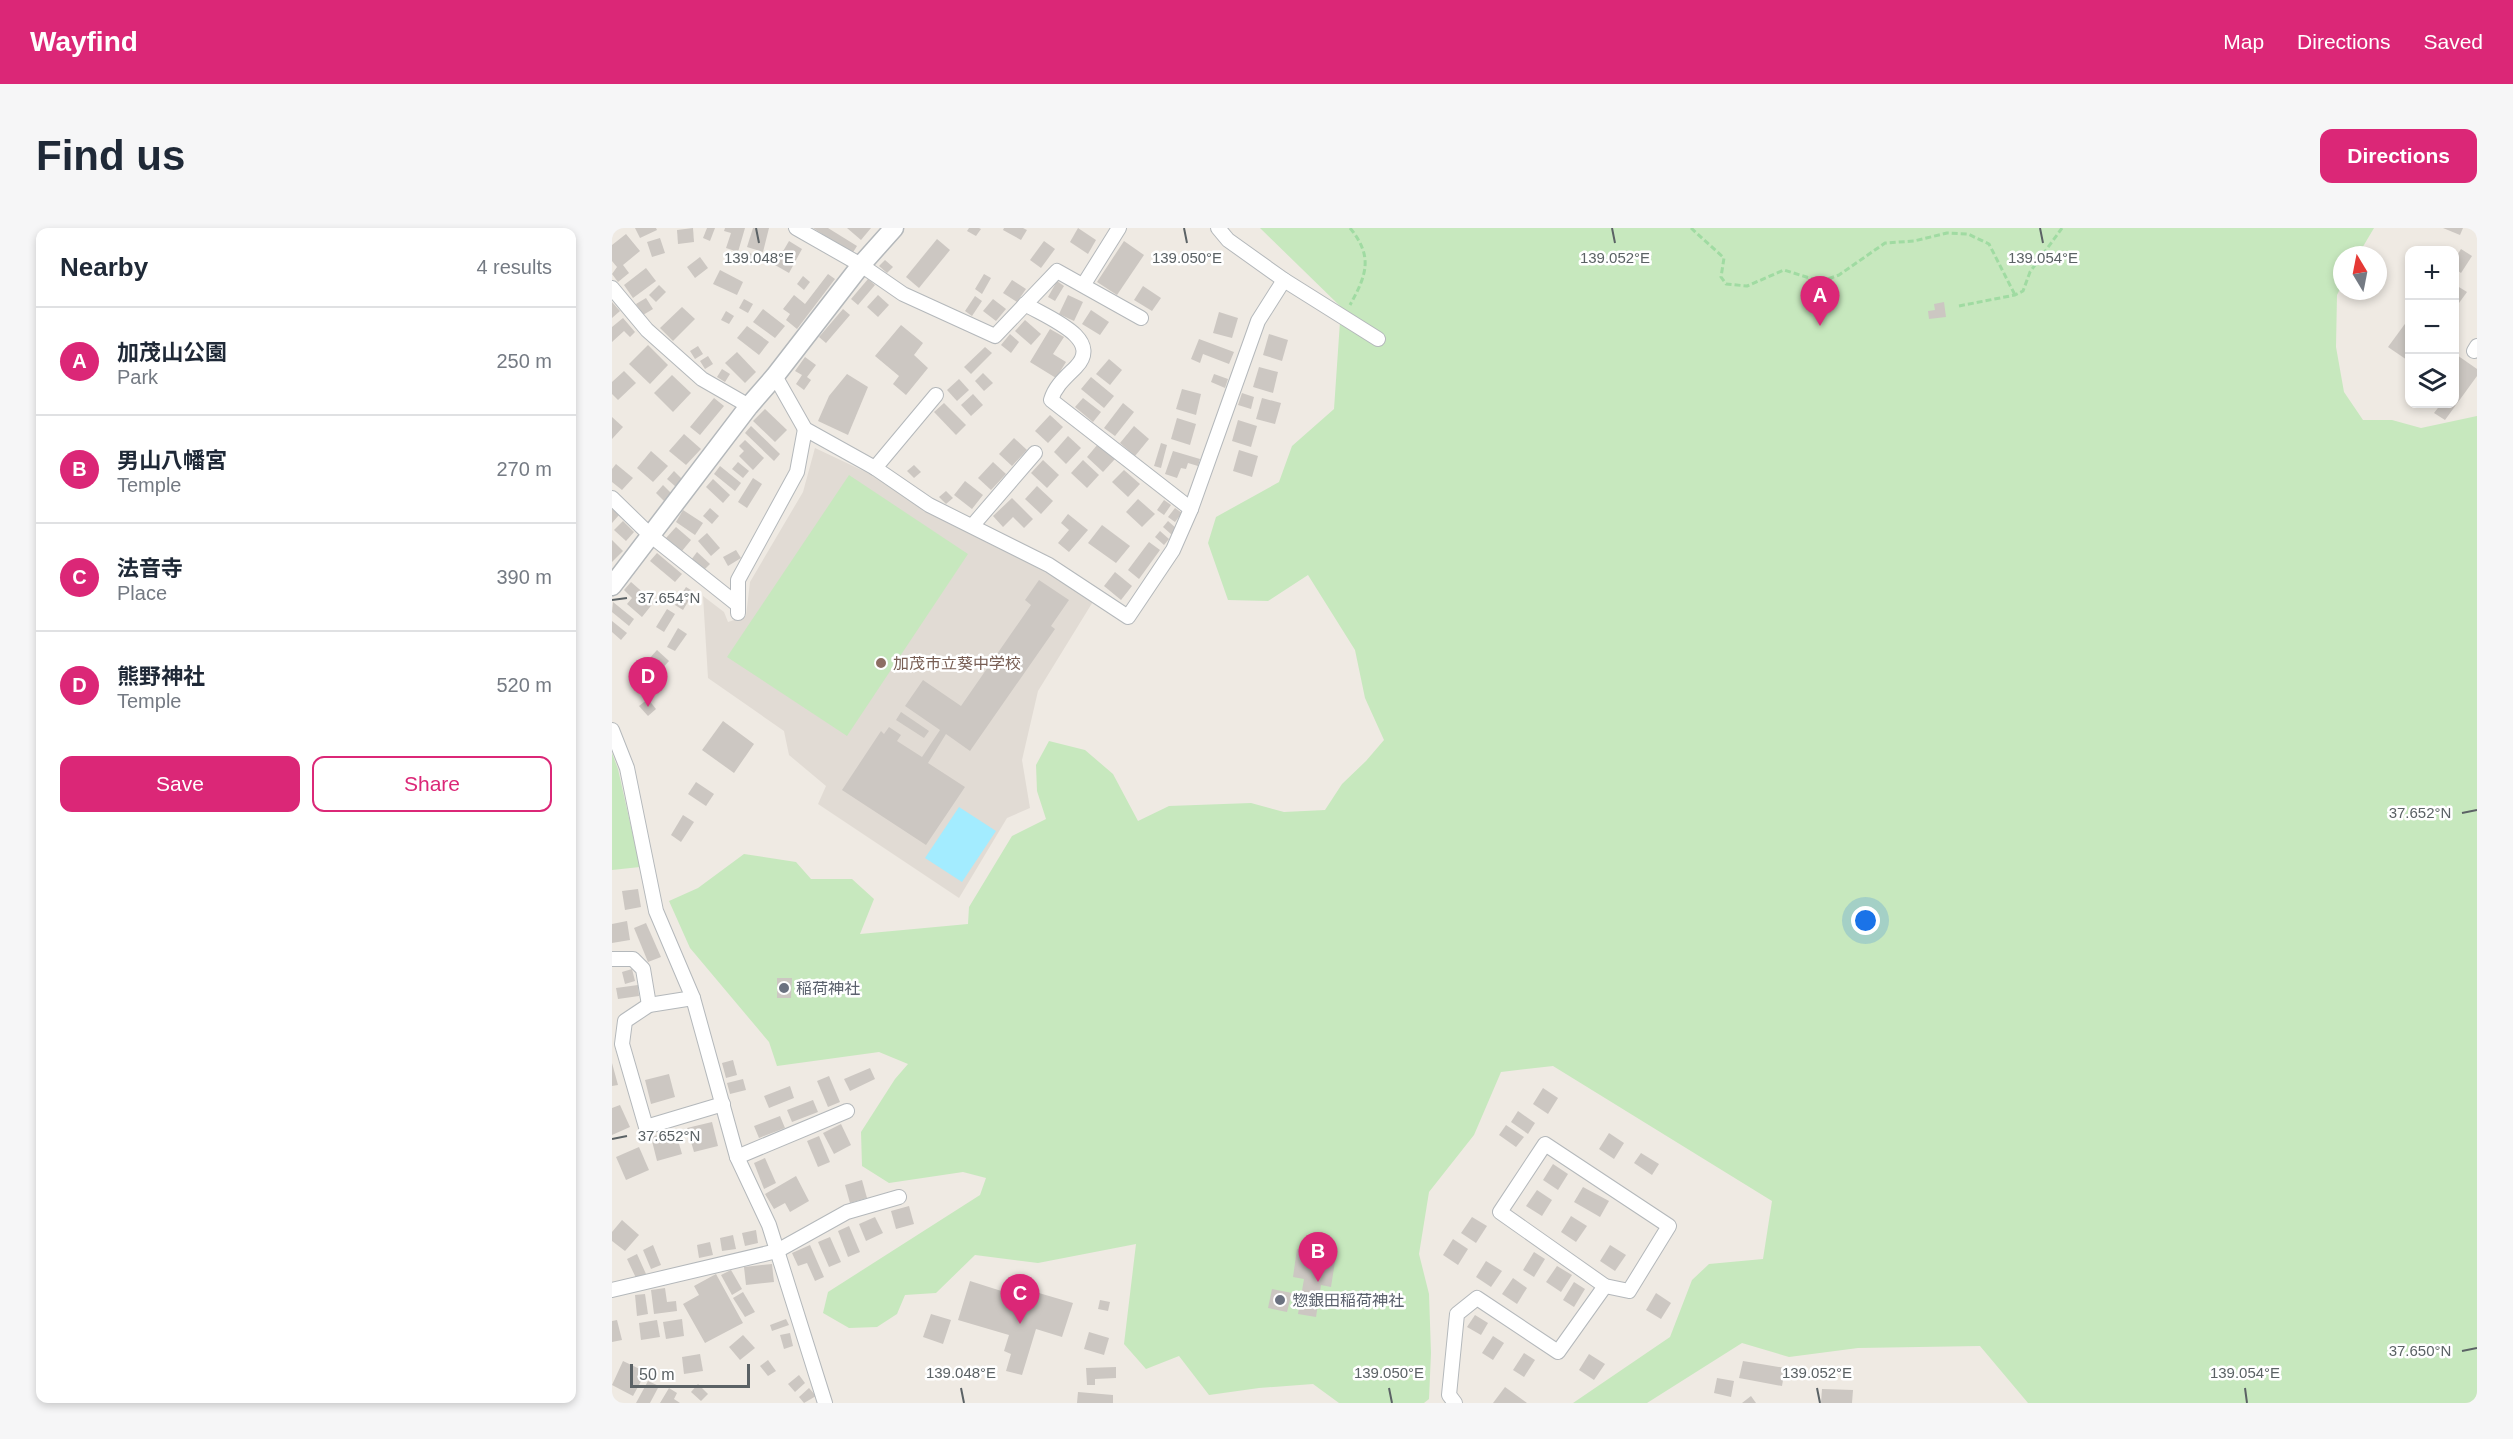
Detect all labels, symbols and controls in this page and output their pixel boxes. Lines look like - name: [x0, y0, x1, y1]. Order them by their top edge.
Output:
- text: Wayfind: [30, 26, 138, 57]
- text: Map: [2223, 30, 2264, 53]
- text: Directions: [2297, 30, 2390, 53]
- text: Saved: [2423, 30, 2483, 53]
- button: Directions: [2320, 129, 2477, 183]
- text: Find us: [36, 132, 185, 179]
- north arrow: [2333, 246, 2387, 300]
- map controls: [2405, 246, 2459, 408]
- button: +: [2405, 246, 2459, 300]
- text: 139.048°E: [724, 249, 794, 266]
- text: 139.050°E: [1152, 249, 1222, 266]
- text: 139.052°E: [1580, 249, 1650, 266]
- text: 139.054°E: [2008, 249, 2078, 266]
- text: Nearby: [60, 252, 148, 282]
- text: 4 results: [476, 256, 552, 278]
- pin: A: [1800, 276, 1840, 326]
- button: −: [2405, 300, 2459, 354]
- text: 加茂山公園: [117, 340, 227, 365]
- text: A: [72, 350, 87, 372]
- text: 250 m: [496, 350, 552, 372]
- button: layers: [2405, 354, 2459, 408]
- text: Park: [117, 366, 158, 388]
- text: 男山八幡宮: [117, 448, 227, 473]
- text: B: [72, 458, 87, 480]
- text: 270 m: [496, 458, 552, 480]
- text: Temple: [117, 474, 181, 496]
- text: 法音寺: [117, 556, 183, 581]
- text: C: [72, 566, 87, 588]
- text: 390 m: [496, 566, 552, 588]
- text: Place: [117, 582, 167, 604]
- text: 37.654°N: [638, 589, 700, 606]
- place label: 加茂市立葵中学校: [893, 655, 1021, 672]
- marker: 加茂市立葵中学校: [874, 656, 888, 670]
- pin: D: [628, 658, 668, 707]
- text: 熊野神社: [117, 664, 205, 689]
- text: D: [72, 674, 87, 696]
- text: 520 m: [496, 674, 552, 696]
- text: Temple: [117, 690, 181, 712]
- button: Save: [60, 756, 300, 812]
- button: Share: [312, 756, 552, 812]
- text: 37.652°N: [2389, 804, 2451, 821]
- your location: [1851, 906, 1880, 935]
- place label: 稲荷神社: [796, 980, 860, 997]
- marker: 稲荷神社: [777, 981, 791, 995]
- text: 37.652°N: [638, 1127, 700, 1144]
- pin: B: [1298, 1232, 1338, 1282]
- pin: C: [1000, 1274, 1040, 1324]
- place label: 惣銀田稲荷神社: [1292, 1292, 1404, 1309]
- marker: 惣銀田稲荷神社: [1273, 1293, 1287, 1307]
- text: 37.650°N: [2389, 1342, 2451, 1359]
- scale bar: [630, 1361, 750, 1388]
- text: 139.048°E: [926, 1364, 996, 1381]
- text: 139.050°E: [1354, 1364, 1424, 1381]
- text: 139.052°E: [1782, 1364, 1852, 1381]
- text: 139.054°E: [2210, 1364, 2280, 1381]
- text: 50 m: [639, 1366, 675, 1383]

